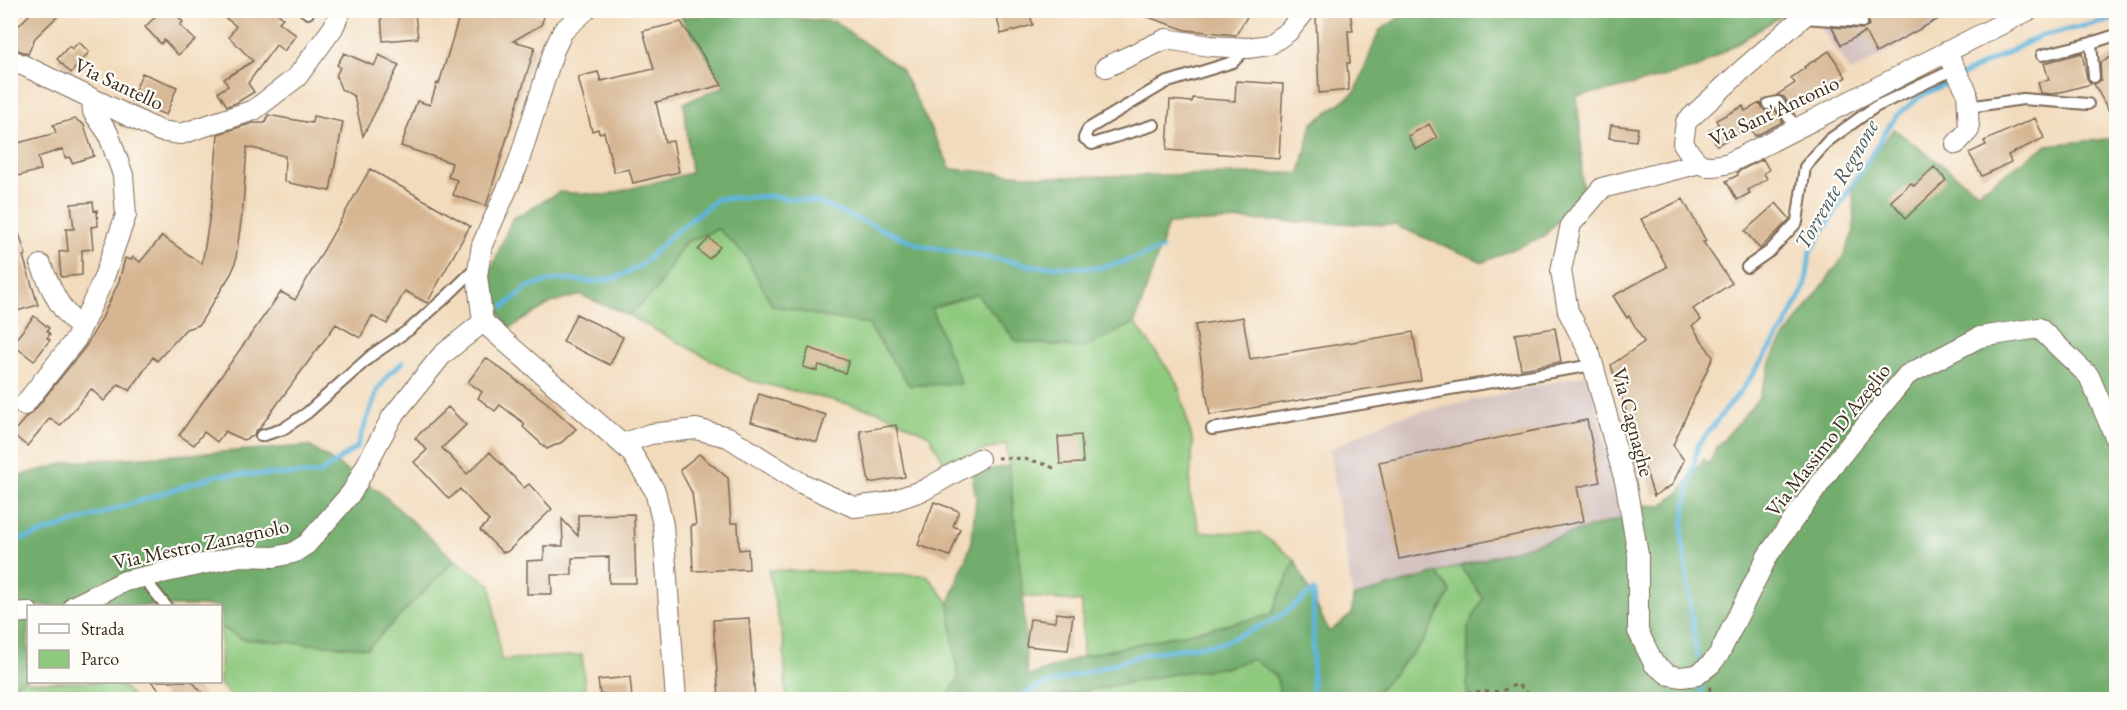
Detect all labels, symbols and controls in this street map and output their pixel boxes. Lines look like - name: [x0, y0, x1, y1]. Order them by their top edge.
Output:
- street label: Via Santello: [70, 51, 168, 116]
- street label: Via Sant'Antonio: [1704, 69, 1843, 153]
- water label: Torrente Regnone: [1788, 114, 1886, 254]
- street label: Via Massimo D'Azeglio: [1759, 357, 1896, 522]
- street label: Via Cagnaghe: [1606, 365, 1661, 479]
- street label: Via Mestro Zanagnolo: [110, 512, 291, 575]
- legend: [27, 605, 222, 683]
- text: Strada: [81, 617, 125, 640]
- text: Parco: [81, 647, 119, 670]

